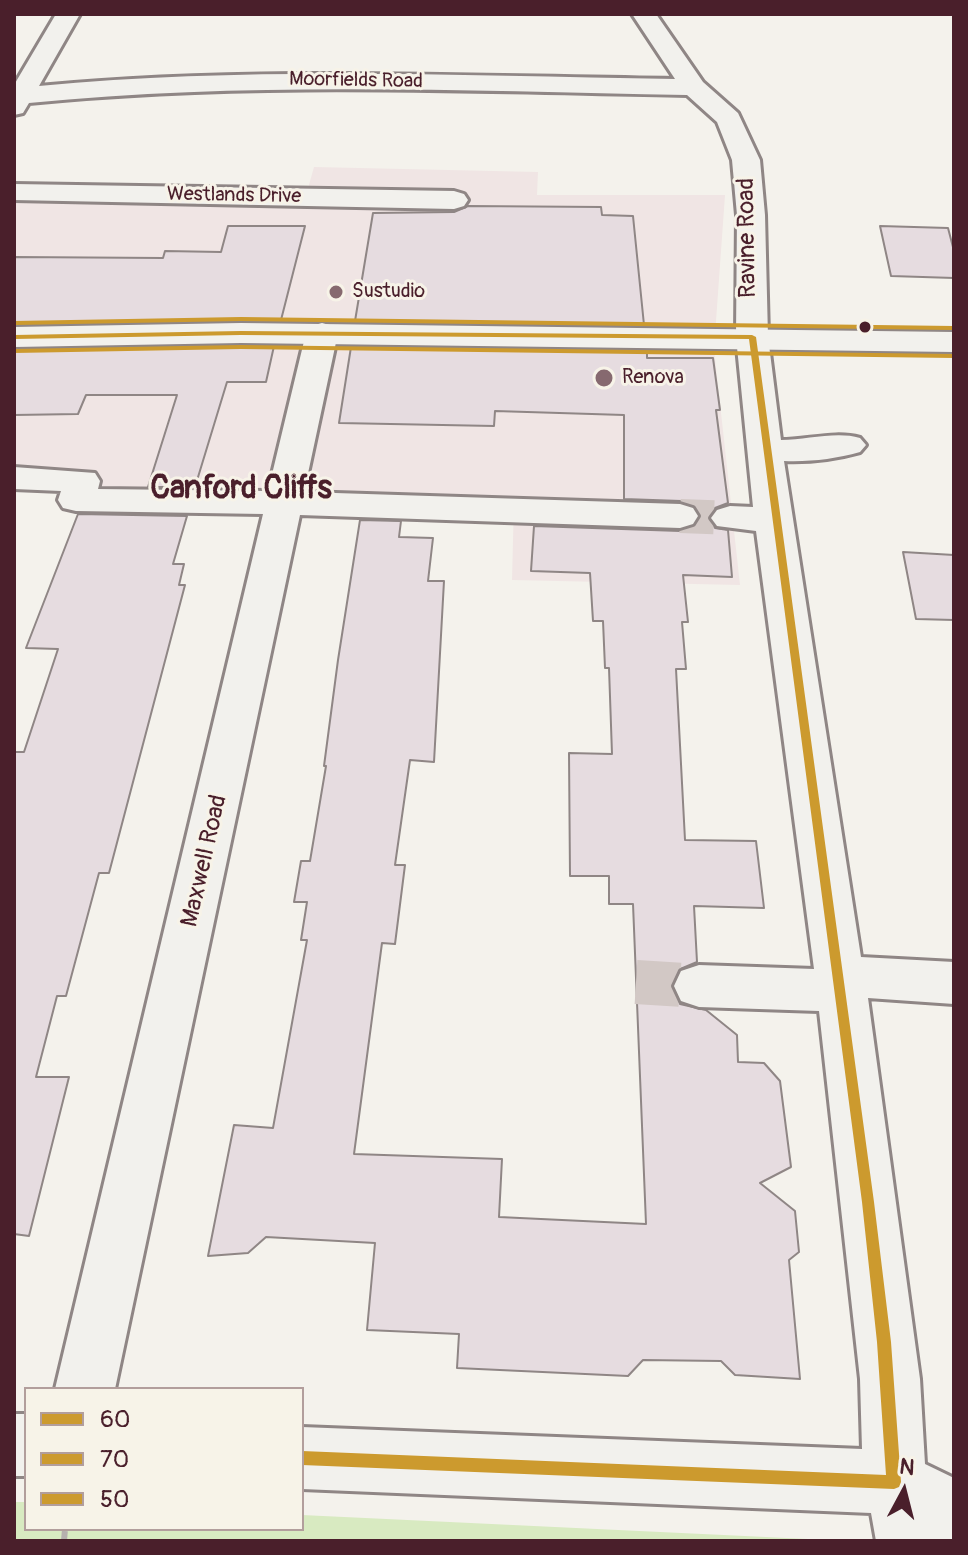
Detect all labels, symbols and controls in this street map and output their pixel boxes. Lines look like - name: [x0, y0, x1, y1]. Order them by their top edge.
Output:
- street label: Moorfields Road: [289, 68, 423, 94]
- street label: Ravine Road: [733, 178, 763, 298]
- street label: Westlands Drive: [167, 183, 301, 209]
- place label: Sustudio: [352, 280, 425, 304]
- marker: Sustudio: [327, 283, 345, 301]
- unlabelled marker: [857, 319, 873, 335]
- place label: Renova: [622, 366, 684, 390]
- marker: Renova: [593, 367, 615, 389]
- district label: Canford Cliffs: [150, 471, 332, 509]
- street label: Maxwell Road: [176, 792, 234, 930]
- legend: [24, 1387, 304, 1531]
- text: 60: [100, 1405, 130, 1434]
- text: 70: [100, 1445, 129, 1474]
- north arrow: [864, 1451, 944, 1531]
- text: N: [898, 1452, 916, 1482]
- text: 50: [100, 1485, 129, 1514]

